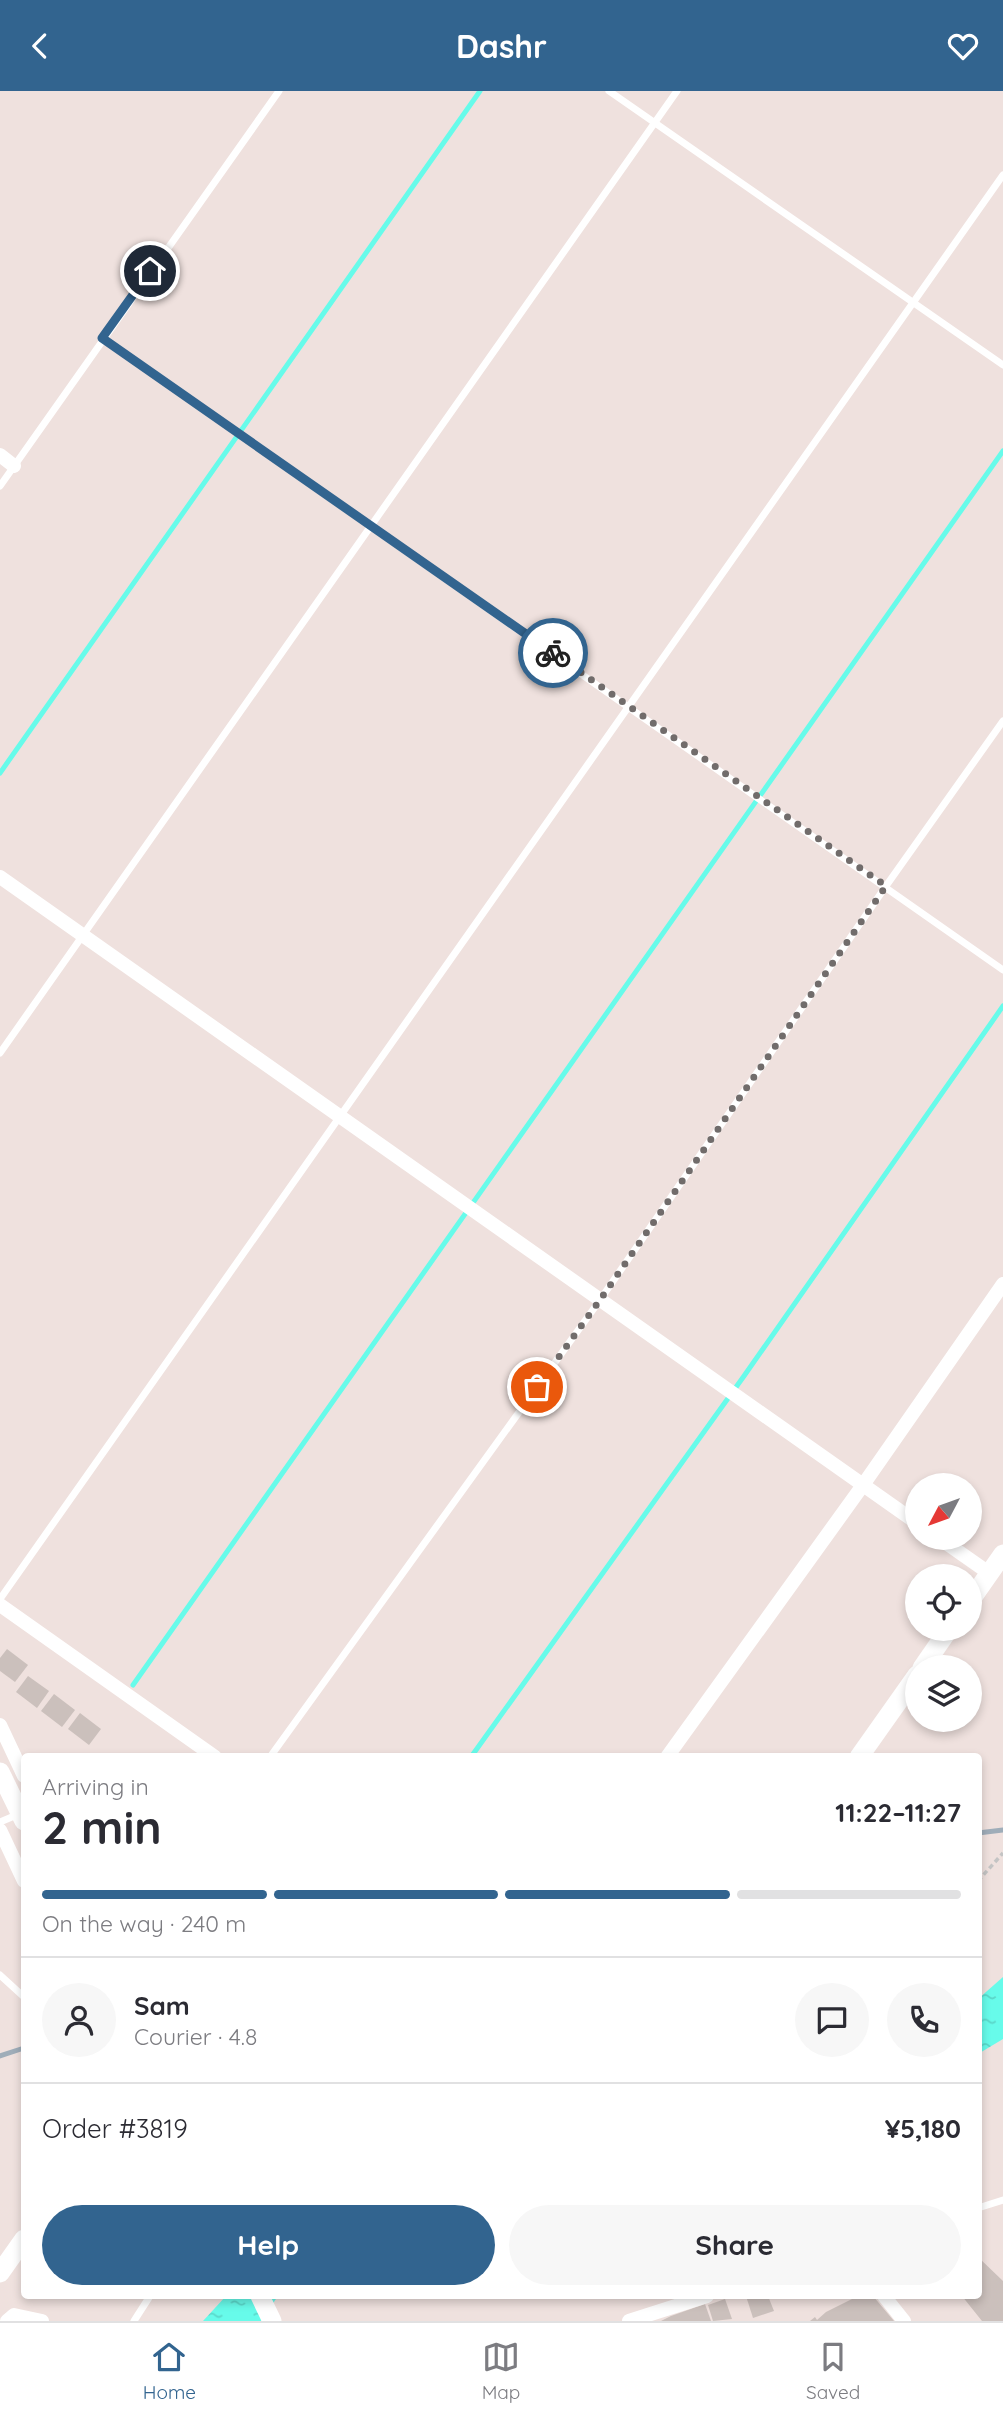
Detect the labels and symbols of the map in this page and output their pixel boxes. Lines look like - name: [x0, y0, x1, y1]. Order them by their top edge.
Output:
- pin: [120, 241, 180, 301]
- courier: [518, 618, 588, 688]
- pin: [507, 1357, 567, 1417]
- north arrow: [905, 1473, 982, 1551]

